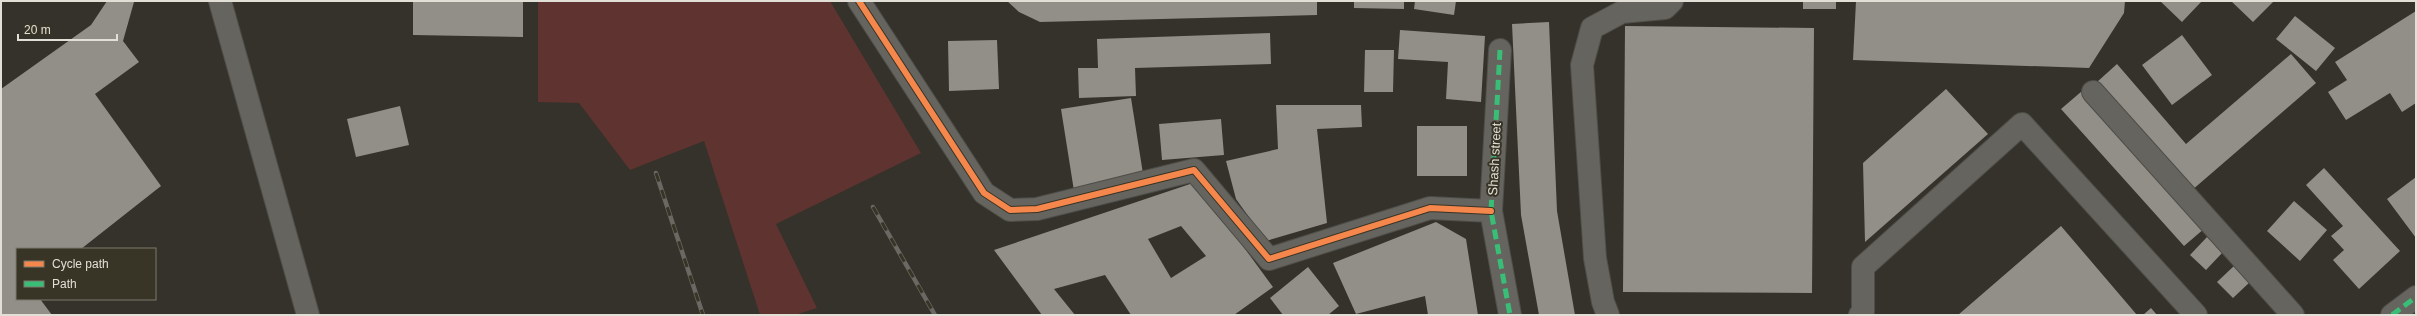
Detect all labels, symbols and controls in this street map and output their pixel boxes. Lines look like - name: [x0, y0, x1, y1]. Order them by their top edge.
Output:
- scale bar: [18, 16, 117, 42]
- text: 20 m: [24, 23, 51, 37]
- street label: Shash street: [1485, 122, 1504, 196]
- legend: [16, 248, 156, 300]
- text: Cycle path: [52, 257, 109, 271]
- text: Path: [52, 277, 77, 291]

